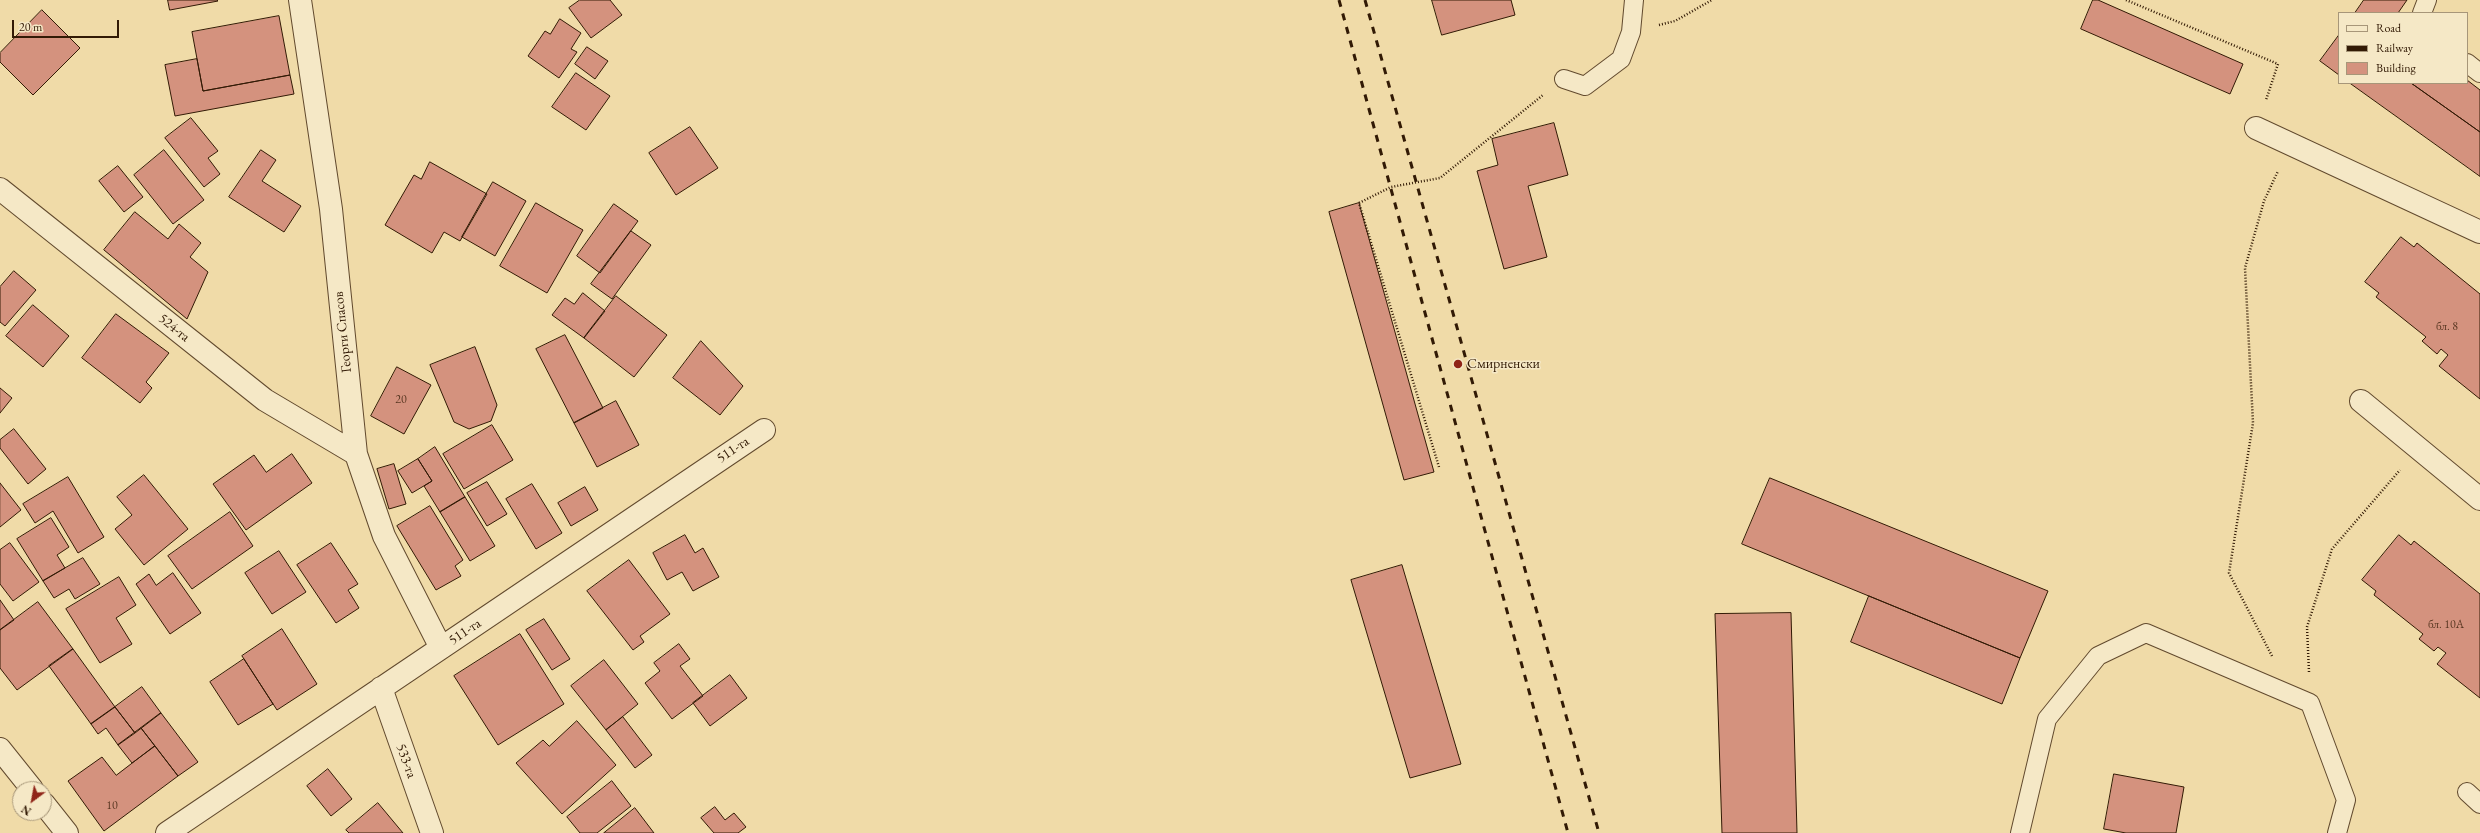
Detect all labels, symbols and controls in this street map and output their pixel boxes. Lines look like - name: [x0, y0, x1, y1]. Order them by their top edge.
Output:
- scale bar: [14, 12, 121, 38]
- legend: [2338, 12, 2468, 84]
- text: 20 m: [19, 19, 42, 35]
- text: Road: [2376, 20, 2401, 36]
- text: Railway: [2376, 40, 2413, 56]
- text: Building: [2376, 60, 2416, 76]
- street label: Георги Спасов: [330, 291, 356, 373]
- street label: 524-та: [155, 310, 193, 346]
- house number: бл. 8: [2436, 320, 2458, 334]
- place label: Смирненски: [1467, 356, 1540, 372]
- marker: Смирненски: [1452, 358, 1464, 370]
- house number: 20: [395, 393, 407, 407]
- street label: 511-та: [714, 433, 752, 467]
- street label: 511-та: [446, 615, 484, 649]
- house number: бл. 10А: [2428, 618, 2464, 632]
- street label: 533-та: [392, 742, 420, 780]
- north arrow: [12, 781, 52, 821]
- house number: 10: [106, 799, 118, 813]
- text: N: [19, 802, 34, 819]

